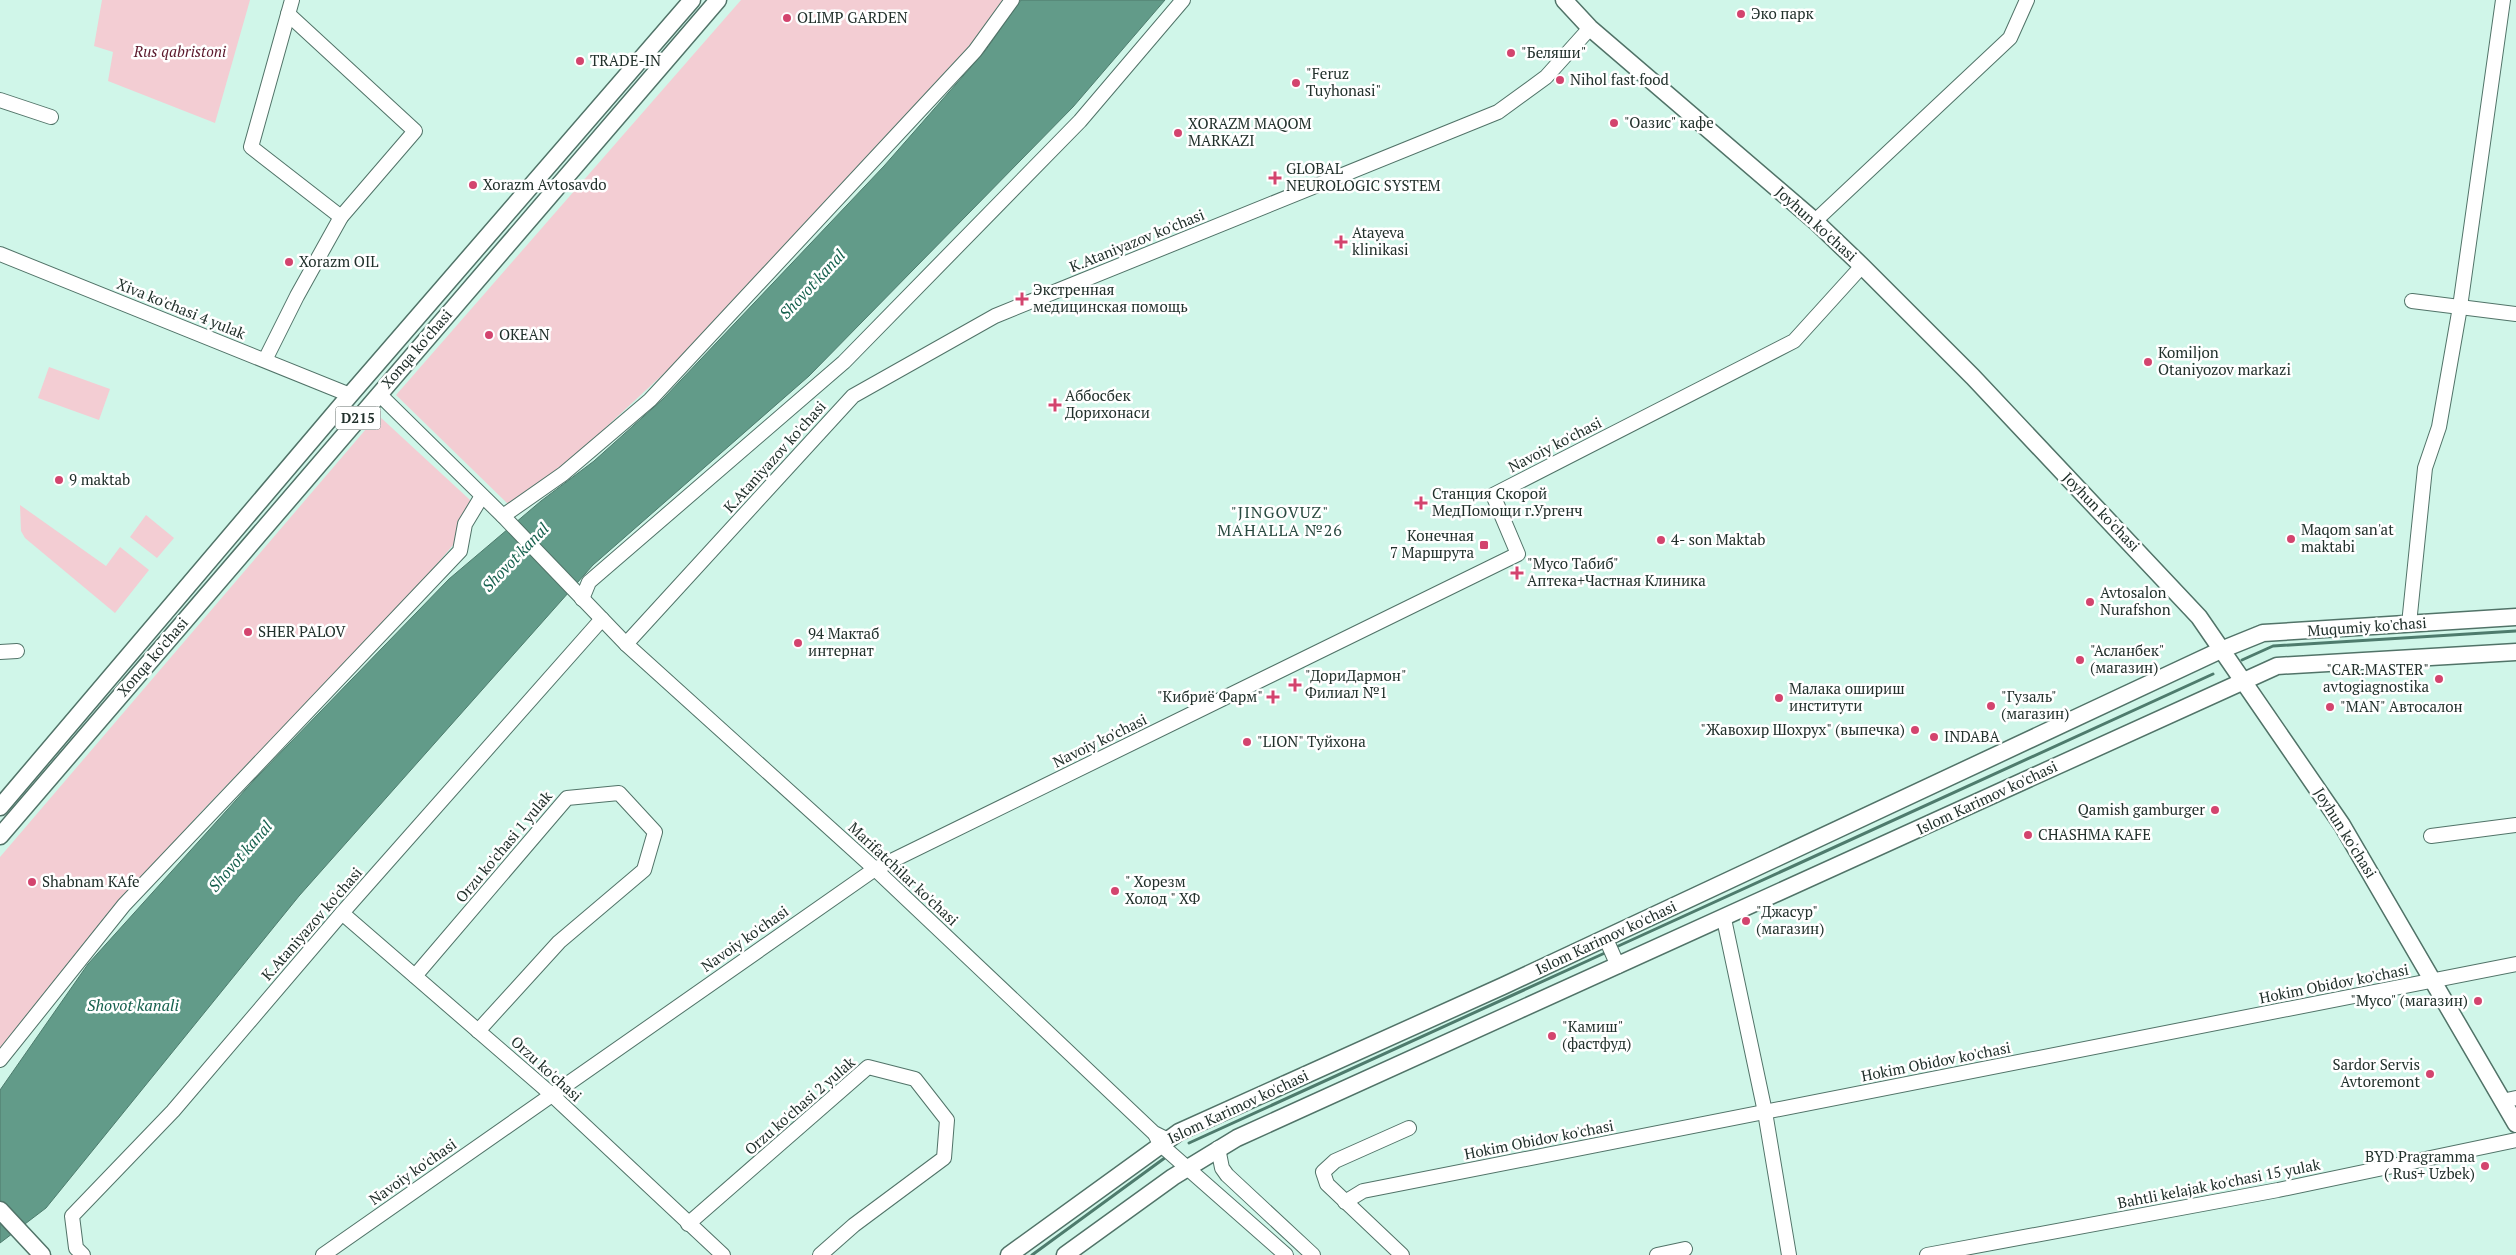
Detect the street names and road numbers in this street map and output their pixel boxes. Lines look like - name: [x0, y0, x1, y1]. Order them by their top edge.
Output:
- street label: Joyhun ko'chasi: [1772, 181, 1862, 265]
- street label: K.Ataniyazov ko'chasi: [1066, 204, 1207, 276]
- street label: Xiva ko'chasi 4 yulak: [114, 273, 249, 343]
- street label: Xonqa ko'chasi: [376, 305, 456, 392]
- street label: K.Ataniyazov ko'chasi: [719, 396, 830, 516]
- road number: D215: [336, 406, 380, 429]
- street label: Navoiy ko'chasi: [1504, 412, 1605, 476]
- street label: Joyhun ko'chasi: [2059, 467, 2145, 555]
- street label: Muqumiy ko'chasi: [2307, 612, 2427, 640]
- street label: Xonqa ko'chasi: [112, 613, 192, 700]
- street label: Navoiy ko'chasi: [1049, 709, 1150, 772]
- street label: Islom Karimov ko'chasi: [1913, 756, 2060, 839]
- street label: Joyhun ko'chasi: [2310, 783, 2382, 881]
- street label: Orzu ko'chasi 1 yulak: [451, 786, 556, 906]
- street label: Marifatchilar ko'chasi: [844, 817, 963, 929]
- street label: K.Ataniyazov ko'chasi: [256, 862, 366, 984]
- street label: Islom Karimov ko'chasi: [1532, 896, 1679, 979]
- street label: Navoiy ko'chasi: [697, 901, 792, 976]
- street label: Hokim Obidov ko'chasi: [2257, 959, 2410, 1007]
- street label: Orzu ko'chasi: [507, 1031, 586, 1105]
- street label: Hokim Obidov ko'chasi: [1859, 1037, 2012, 1085]
- street label: Orzu ko'chasi 2 yulak: [740, 1052, 859, 1159]
- street label: Islom Karimov ko'chasi: [1164, 1065, 1311, 1148]
- street label: Hokim Obidov ko'chasi: [1462, 1115, 1615, 1163]
- street label: Navoiy ko'chasi: [365, 1134, 460, 1209]
- street label: Bahtli kelajak ko'chasi 15 yulak: [2116, 1154, 2322, 1212]

